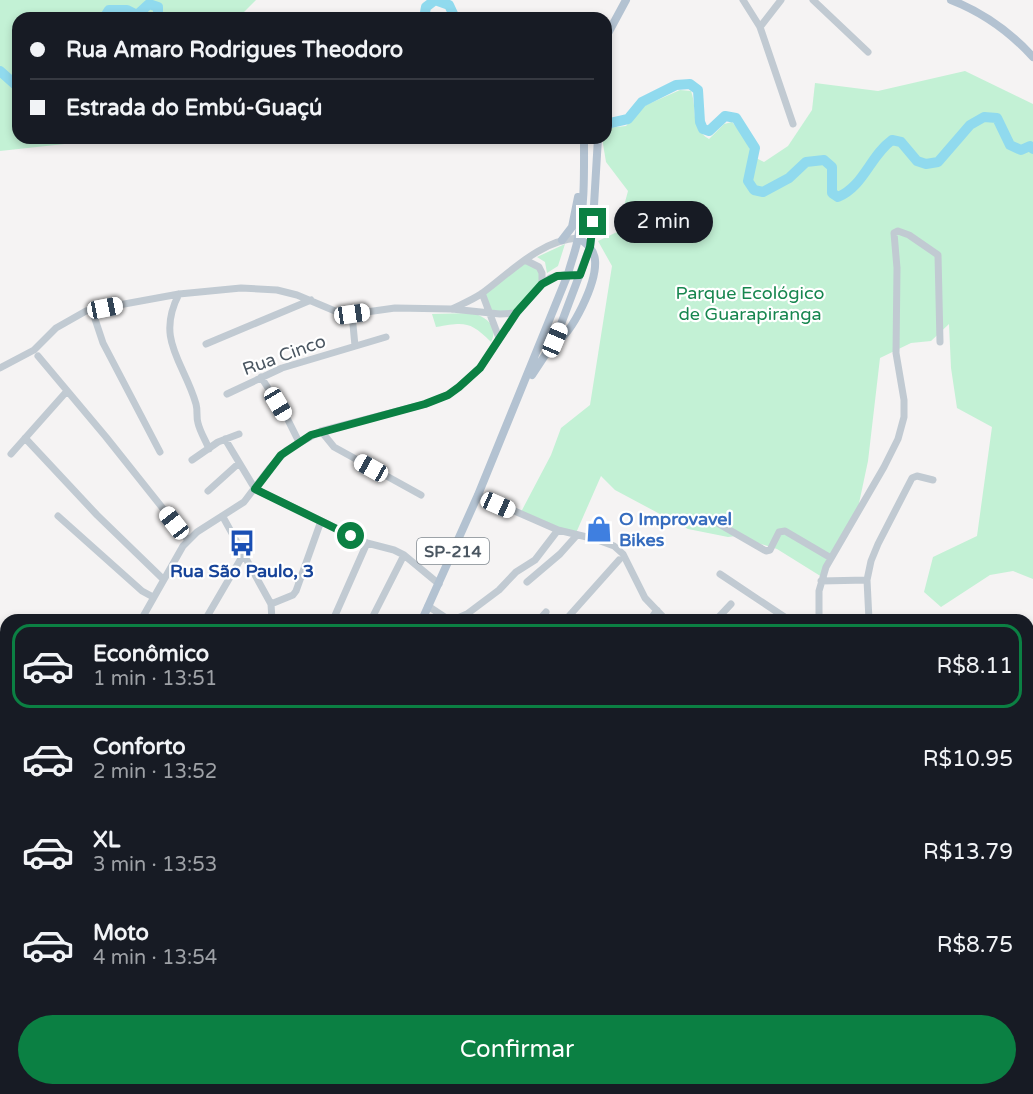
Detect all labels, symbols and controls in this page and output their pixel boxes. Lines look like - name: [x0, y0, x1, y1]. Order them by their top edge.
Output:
- text: Rua Amaro Rodrigues Theodoro: [66, 37, 403, 63]
- text: Estrada do Embú-Guaçú: [66, 95, 322, 121]
- callout: 2 min: [614, 201, 713, 243]
- route end: [579, 208, 606, 235]
- text: 2 min: [637, 210, 690, 234]
- park label: Parque Ecológico de Guarapiranga: [676, 282, 825, 325]
- car: [86, 296, 124, 320]
- car: [333, 303, 371, 325]
- car: [540, 320, 570, 360]
- street label: Rua Cinco: [239, 330, 329, 380]
- car: [261, 384, 295, 424]
- car: [351, 451, 391, 485]
- car: [478, 489, 518, 521]
- car: [156, 503, 192, 543]
- place label: O Improvavel Bikes: [619, 508, 732, 551]
- shop icon: O Improvavel Bikes: [584, 514, 614, 544]
- route start: [337, 522, 364, 549]
- bus stop icon: Rua São Paulo, 3: [227, 528, 257, 558]
- road number: SP-214: [417, 538, 489, 564]
- place label: Rua São Paulo, 3: [170, 560, 314, 582]
- icon: car: [21, 639, 75, 693]
- text: Econômico: [93, 641, 209, 667]
- text: R$8.11: [937, 653, 1013, 679]
- text: 1 min · 13:51: [93, 667, 217, 691]
- icon: car: [21, 732, 75, 786]
- text: Conforto: [93, 734, 186, 760]
- text: R$10.95: [923, 746, 1013, 772]
- text: 2 min · 13:52: [93, 760, 217, 784]
- icon: car: [21, 825, 75, 879]
- text: XL: [93, 827, 120, 853]
- text: R$13.79: [923, 839, 1013, 865]
- text: 3 min · 13:53: [93, 853, 217, 877]
- icon: car: [21, 918, 75, 972]
- text: Moto: [93, 920, 149, 946]
- text: R$8.75: [937, 932, 1013, 958]
- text: 4 min · 13:54: [93, 946, 217, 970]
- button: Confirmar: [18, 1015, 1016, 1084]

